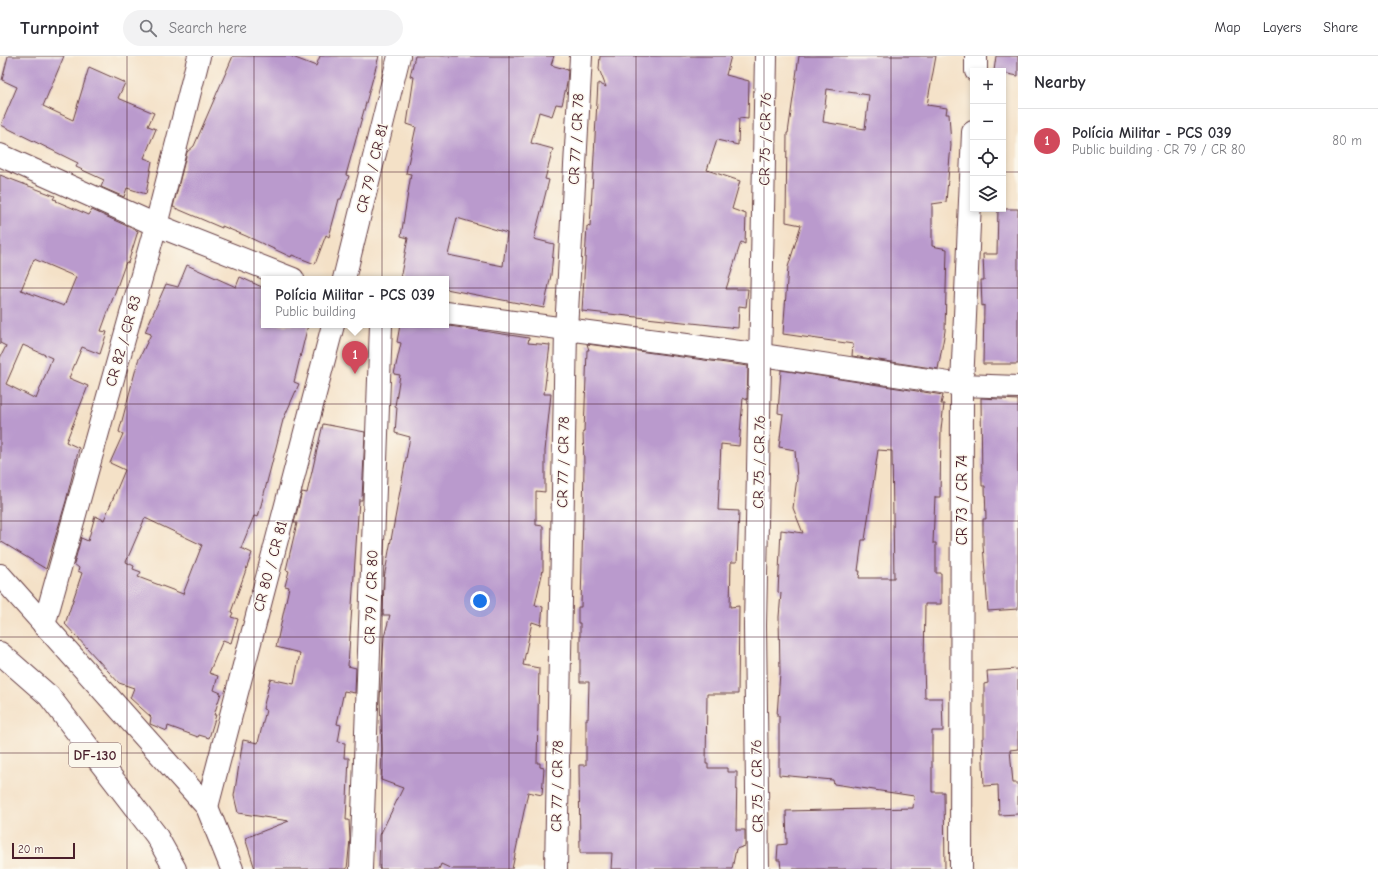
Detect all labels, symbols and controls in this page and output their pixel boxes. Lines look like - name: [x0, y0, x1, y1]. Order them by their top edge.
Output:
- search box: [123, 10, 403, 46]
- text: Turnpoint: [20, 17, 99, 39]
- icon: search: [137, 17, 159, 39]
- text: Search here: [169, 19, 247, 37]
- text: Map: [1214, 19, 1241, 36]
- text: Layers: [1263, 19, 1301, 36]
- text: Share: [1323, 19, 1358, 36]
- map controls: [970, 68, 1006, 212]
- button: +: [970, 68, 1006, 104]
- text: Nearby: [1034, 73, 1085, 92]
- street label: CR 75 / CR 76: [755, 92, 775, 186]
- street label: CR 77 / CR 78: [565, 93, 587, 185]
- button: −: [970, 104, 1006, 140]
- street label: CR 79 / CR 81: [352, 121, 392, 215]
- text: Polícia Militar - PCS 039: [1072, 124, 1232, 142]
- text: 1: [1044, 133, 1050, 148]
- text: 80 m: [1332, 133, 1362, 148]
- button: locate: [970, 140, 1006, 176]
- text: Public building · CR 79 / CR 80: [1072, 142, 1246, 157]
- button: layers: [970, 176, 1006, 212]
- popup: [261, 276, 449, 328]
- text: Polícia Militar - PCS 039: [275, 286, 435, 304]
- street label: CR 82 / CR 83: [101, 293, 145, 389]
- text: Public building: [275, 304, 356, 319]
- pin: 1: [342, 341, 368, 374]
- street label: CR 75 / CR 76: [749, 415, 769, 509]
- street label: CR 77 / CR 78: [553, 416, 573, 508]
- street label: CR 73 / CR 74: [953, 455, 971, 545]
- street label: CR 80 / CR 81: [249, 519, 291, 613]
- street label: CR 79 / CR 80: [360, 549, 382, 645]
- your location: [470, 591, 490, 611]
- street label: CR 75 / CR 76: [747, 739, 767, 833]
- street label: CR 77 / CR 78: [547, 740, 567, 832]
- road number: DF-130: [69, 743, 121, 767]
- scale bar: [12, 841, 75, 860]
- text: 20 m: [18, 843, 43, 856]

